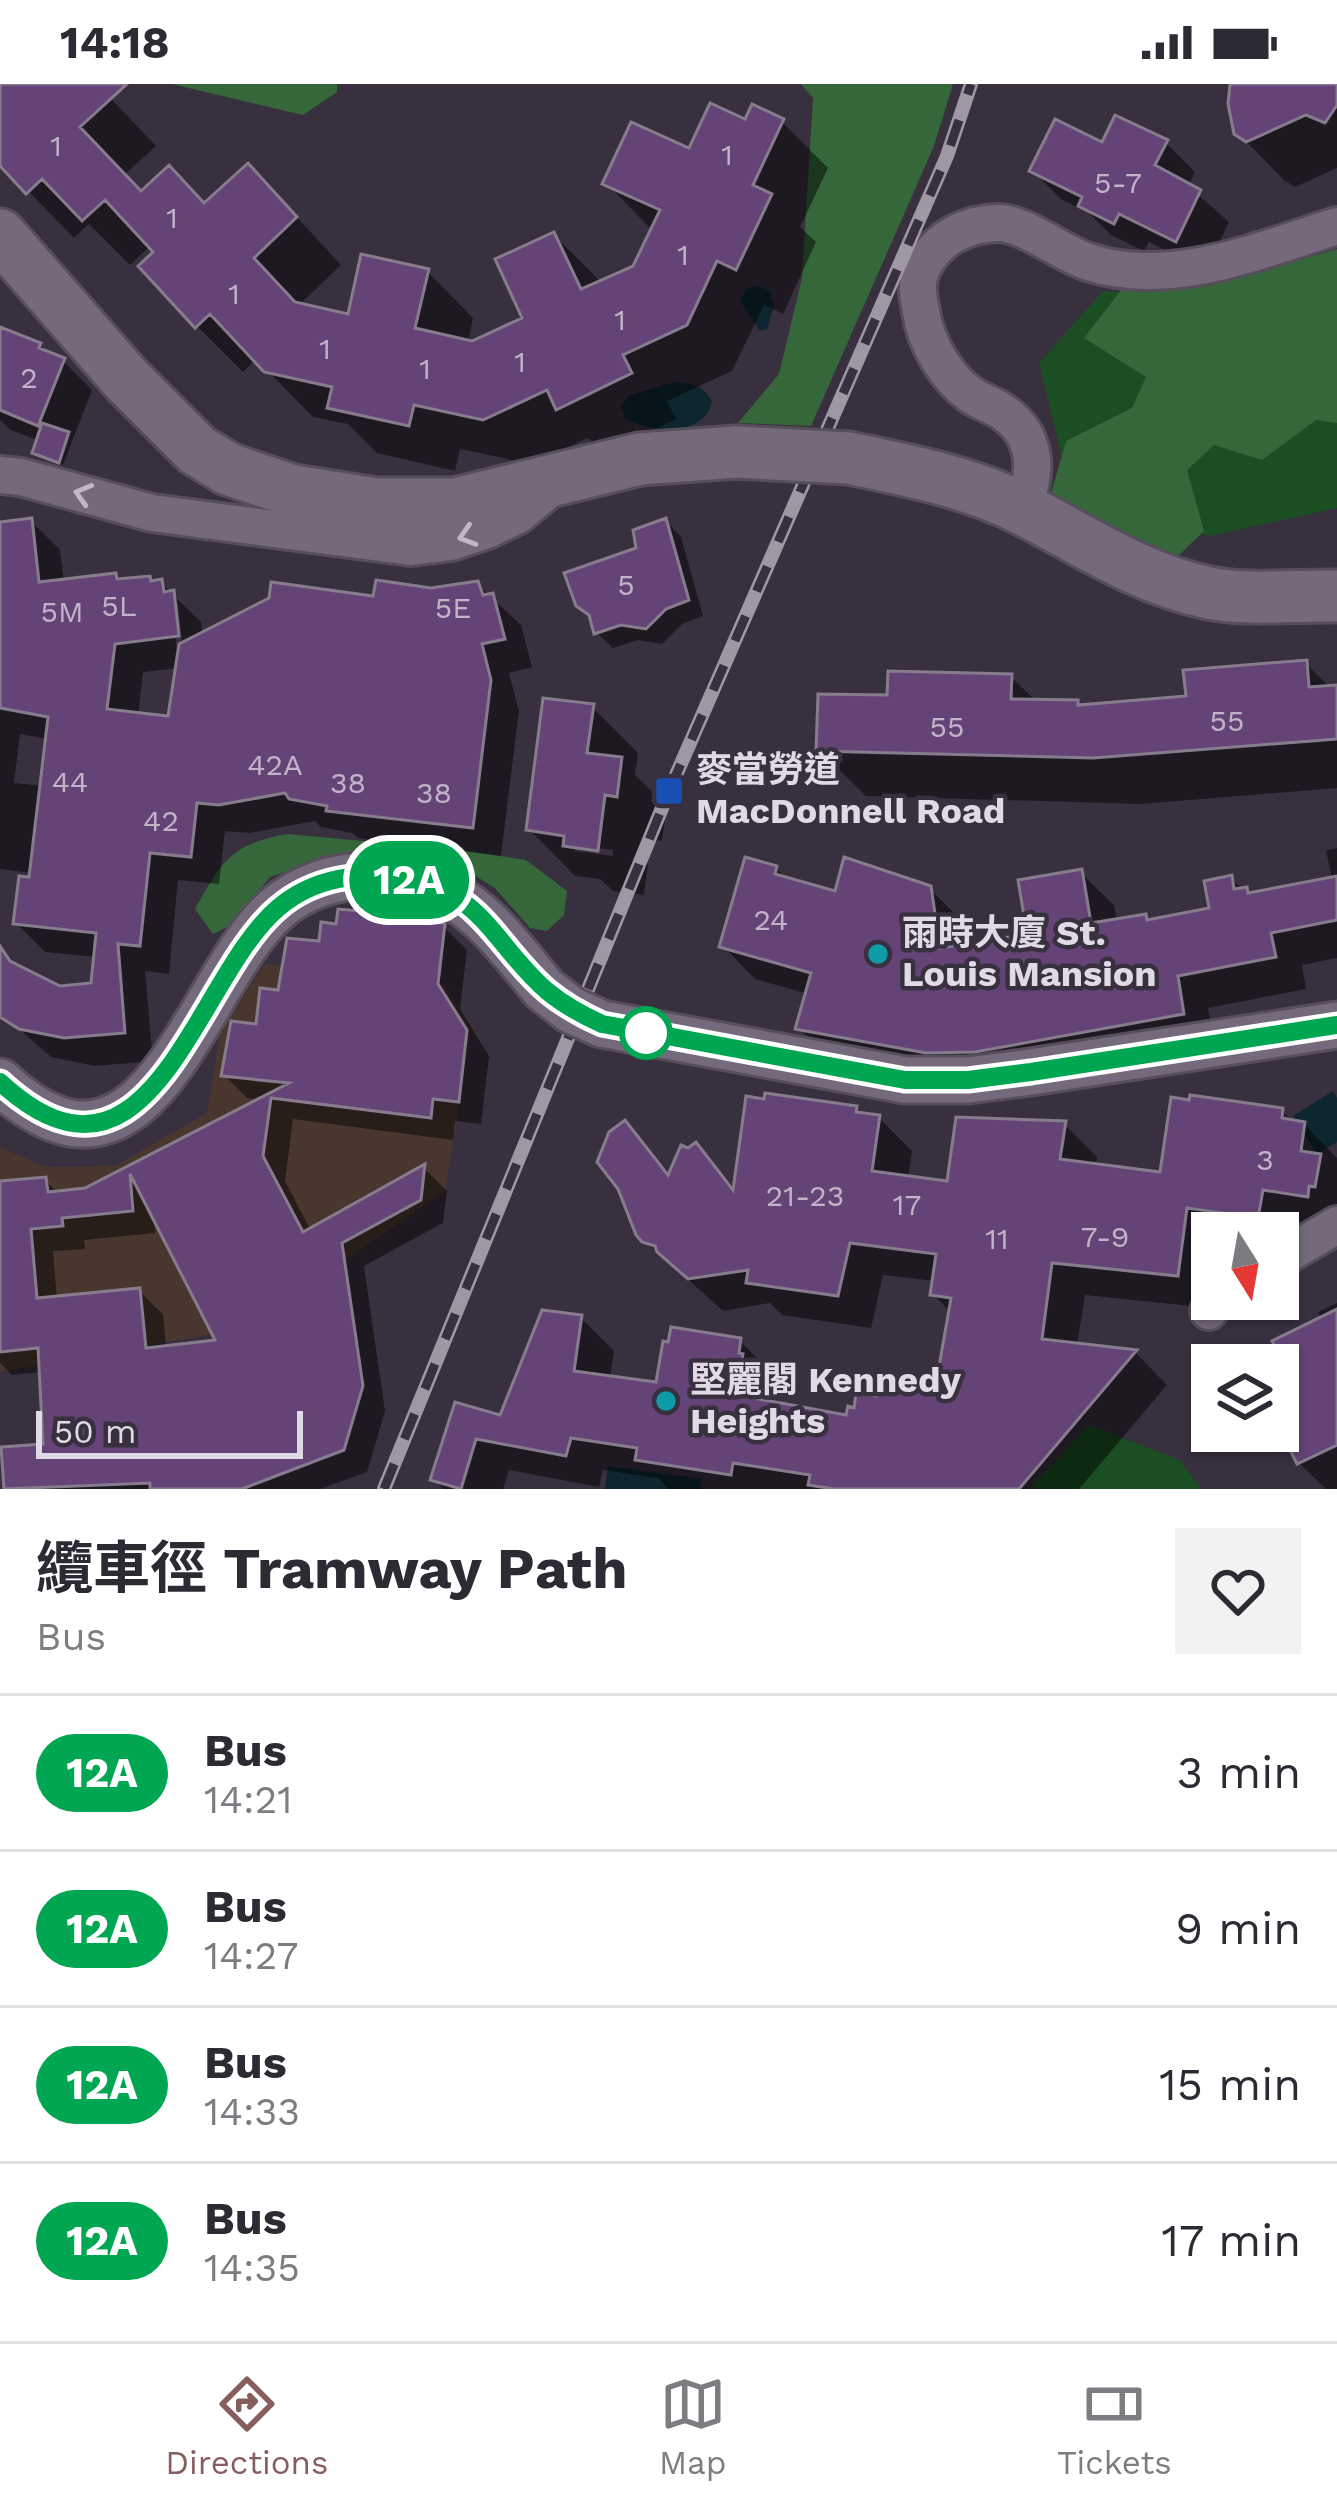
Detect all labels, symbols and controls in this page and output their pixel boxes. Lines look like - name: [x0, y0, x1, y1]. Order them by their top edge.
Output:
- text: 14:18: [60, 16, 170, 69]
- house number: 1: [50, 128, 62, 163]
- house number: 1: [721, 137, 733, 172]
- house number: 5-7: [1094, 165, 1142, 200]
- house number: 1: [166, 200, 178, 235]
- house number: 1: [677, 237, 689, 272]
- house number: 1: [228, 276, 240, 311]
- house number: 1: [614, 302, 626, 337]
- house number: 1: [319, 331, 331, 366]
- house number: 1: [514, 344, 526, 379]
- house number: 1: [419, 351, 431, 386]
- house number: 2: [20, 360, 38, 395]
- one-way arrow: [73, 483, 94, 508]
- one-way arrow: [457, 522, 478, 547]
- house number: 5: [617, 567, 635, 602]
- house number: 5L: [101, 588, 137, 623]
- house number: 5E: [435, 590, 471, 625]
- house number: 5M: [40, 594, 84, 629]
- house number: 55: [1210, 703, 1244, 738]
- house number: 55: [930, 709, 964, 744]
- house number: 42A: [247, 747, 303, 782]
- place label: 麥當勞道 MacDonnell Road: [696, 749, 1005, 832]
- house number: 44: [52, 764, 88, 799]
- house number: 38: [330, 765, 366, 800]
- house number: 38: [416, 775, 452, 810]
- marker: 麥當勞道 MacDonnell Road: [653, 775, 685, 807]
- house number: 42: [143, 803, 179, 838]
- line badge: 12A: [340, 841, 478, 919]
- text: 12A: [373, 855, 445, 904]
- house number: 24: [754, 902, 788, 937]
- place label: 雨時大廈 St. Louis Mansion: [902, 912, 1157, 995]
- marker: 雨時大廈 St. Louis Mansion: [865, 941, 891, 967]
- unlabelled marker: [621, 1008, 671, 1058]
- house number: 3: [1256, 1142, 1274, 1177]
- house number: 21-23: [766, 1178, 844, 1213]
- house number: 17: [893, 1187, 921, 1222]
- north arrow: [1191, 1212, 1299, 1320]
- map controls: [1191, 1212, 1299, 1452]
- house number: 7-9: [1081, 1219, 1129, 1254]
- house number: 11: [985, 1221, 1009, 1256]
- button: layers: [1191, 1344, 1299, 1452]
- place label: 堅麗閣 Kennedy Heights: [690, 1359, 962, 1442]
- marker: 堅麗閣 Kennedy Heights: [653, 1388, 679, 1414]
- scale bar: [36, 1405, 303, 1458]
- text: 50 m: [54, 1412, 136, 1451]
- button: heart: [1175, 1528, 1301, 1654]
- text: 纜車徑 Tramway Path: [36, 1535, 628, 1602]
- text: Bus: [36, 1614, 106, 1659]
- text: Bus: [204, 1724, 287, 1777]
- text: 3 min: [1177, 1746, 1301, 1799]
- text: 12A: [66, 1748, 138, 1797]
- text: 14:21: [204, 1777, 293, 1822]
- text: Bus: [204, 1880, 287, 1933]
- text: 9 min: [1175, 1902, 1301, 1955]
- text: 12A: [66, 1904, 138, 1953]
- text: 14:27: [204, 1933, 298, 1978]
- text: Bus: [204, 2036, 287, 2089]
- text: 15 min: [1159, 2058, 1301, 2111]
- text: 12A: [66, 2060, 138, 2109]
- text: 14:33: [204, 2089, 300, 2134]
- text: Bus: [204, 2192, 287, 2245]
- text: 17 min: [1161, 2214, 1301, 2267]
- text: 12A: [66, 2216, 138, 2265]
- text: 14:35: [204, 2245, 300, 2290]
- tab: Directions: [165, 2371, 328, 2482]
- tab: Map: [659, 2371, 726, 2482]
- tab: Tickets: [1057, 2371, 1172, 2482]

